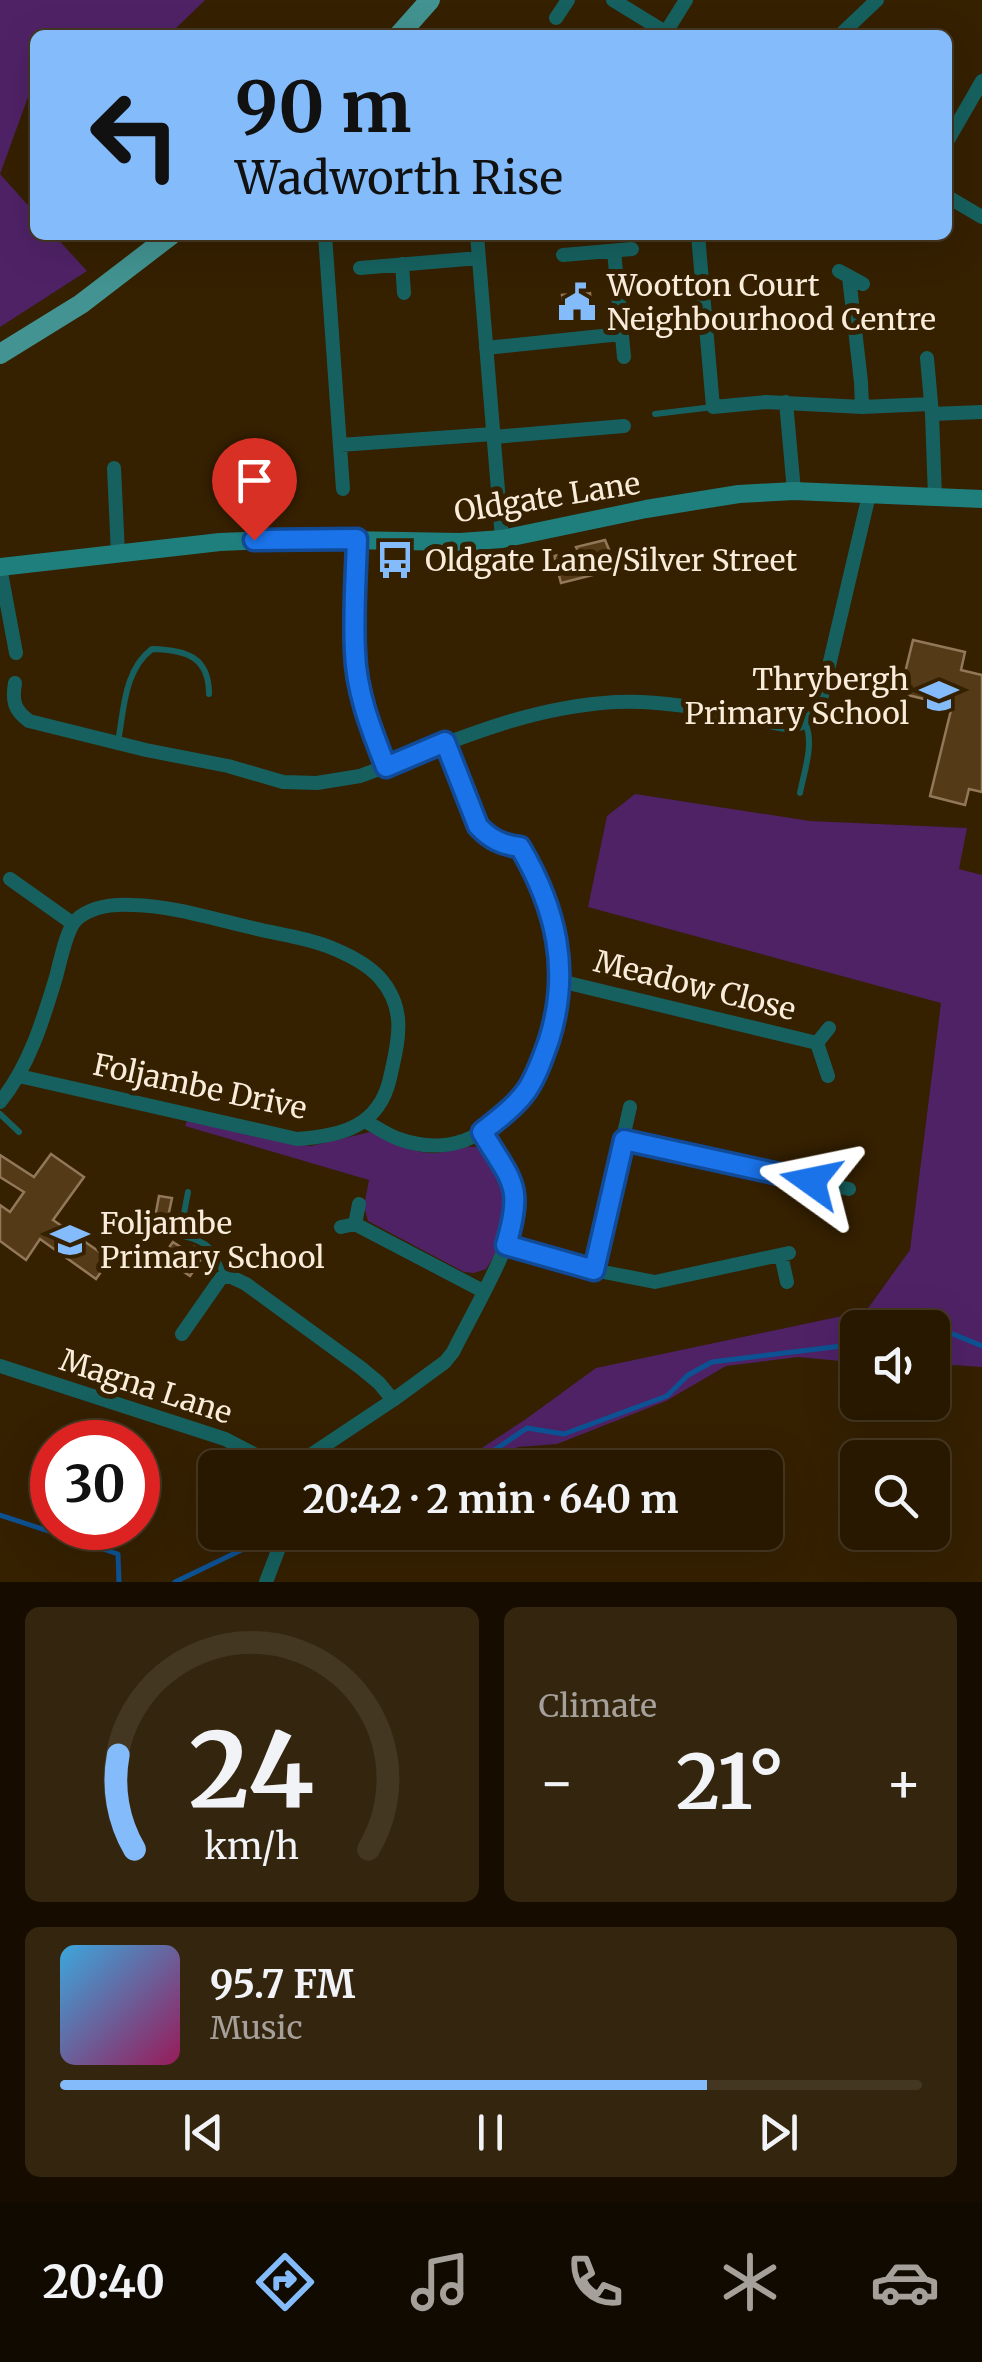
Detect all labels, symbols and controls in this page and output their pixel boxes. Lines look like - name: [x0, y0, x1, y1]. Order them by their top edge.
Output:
- text: 90 m: [235, 63, 412, 151]
- icon: left: [70, 70, 200, 200]
- text: Wadworth Rise: [235, 150, 563, 206]
- place label: Wootton Court Neighbourhood Centre: [606, 266, 936, 338]
- public building icon: Wootton Court Neighbourhood Centre: [556, 281, 598, 323]
- pin: [212, 438, 297, 541]
- icon: arrive: [227, 453, 282, 508]
- street label: Oldgate Lane: [451, 464, 643, 530]
- bus stop icon: Oldgate Lane/Silver Street: [374, 539, 416, 581]
- place label: Oldgate Lane/Silver Street: [425, 541, 797, 579]
- place label: Thrybergh Primary School: [684, 660, 909, 732]
- school or university icon: Thrybergh Primary School: [918, 675, 960, 717]
- street label: Meadow Close: [590, 942, 800, 1028]
- street label: Foljambe Drive: [90, 1045, 310, 1127]
- position arrow: [759, 1129, 863, 1233]
- place label: Foljambe Primary School: [100, 1204, 325, 1276]
- school or university icon: Foljambe Primary School: [49, 1219, 91, 1261]
- map controls: [840, 1310, 950, 1550]
- button: sound: [840, 1310, 950, 1420]
- street label: Magna Lane: [55, 1340, 237, 1432]
- speed limit sign: 30: [30, 1420, 160, 1550]
- button: search: [840, 1440, 950, 1550]
- text: 20:42 · 2 min · 640 m: [302, 1476, 679, 1523]
- text: Climate: [539, 1686, 657, 1726]
- text: 24: [189, 1705, 314, 1835]
- text: 21°: [676, 1735, 784, 1829]
- text: −: [539, 1748, 575, 1817]
- text: +: [885, 1748, 922, 1817]
- text: km/h: [204, 1824, 299, 1869]
- text: 95.7 FM: [210, 1961, 355, 2008]
- text: Music: [210, 2008, 303, 2048]
- icon: previous: [176, 2105, 231, 2160]
- icon: pause: [463, 2105, 518, 2160]
- icon: next: [751, 2105, 806, 2160]
- icon: directions: [250, 2247, 320, 2317]
- icon: music: [405, 2247, 475, 2317]
- icon: phone: [560, 2247, 630, 2317]
- icon: climate: [715, 2247, 785, 2317]
- icon: car: [870, 2247, 940, 2317]
- text: 20:40: [42, 2254, 165, 2310]

